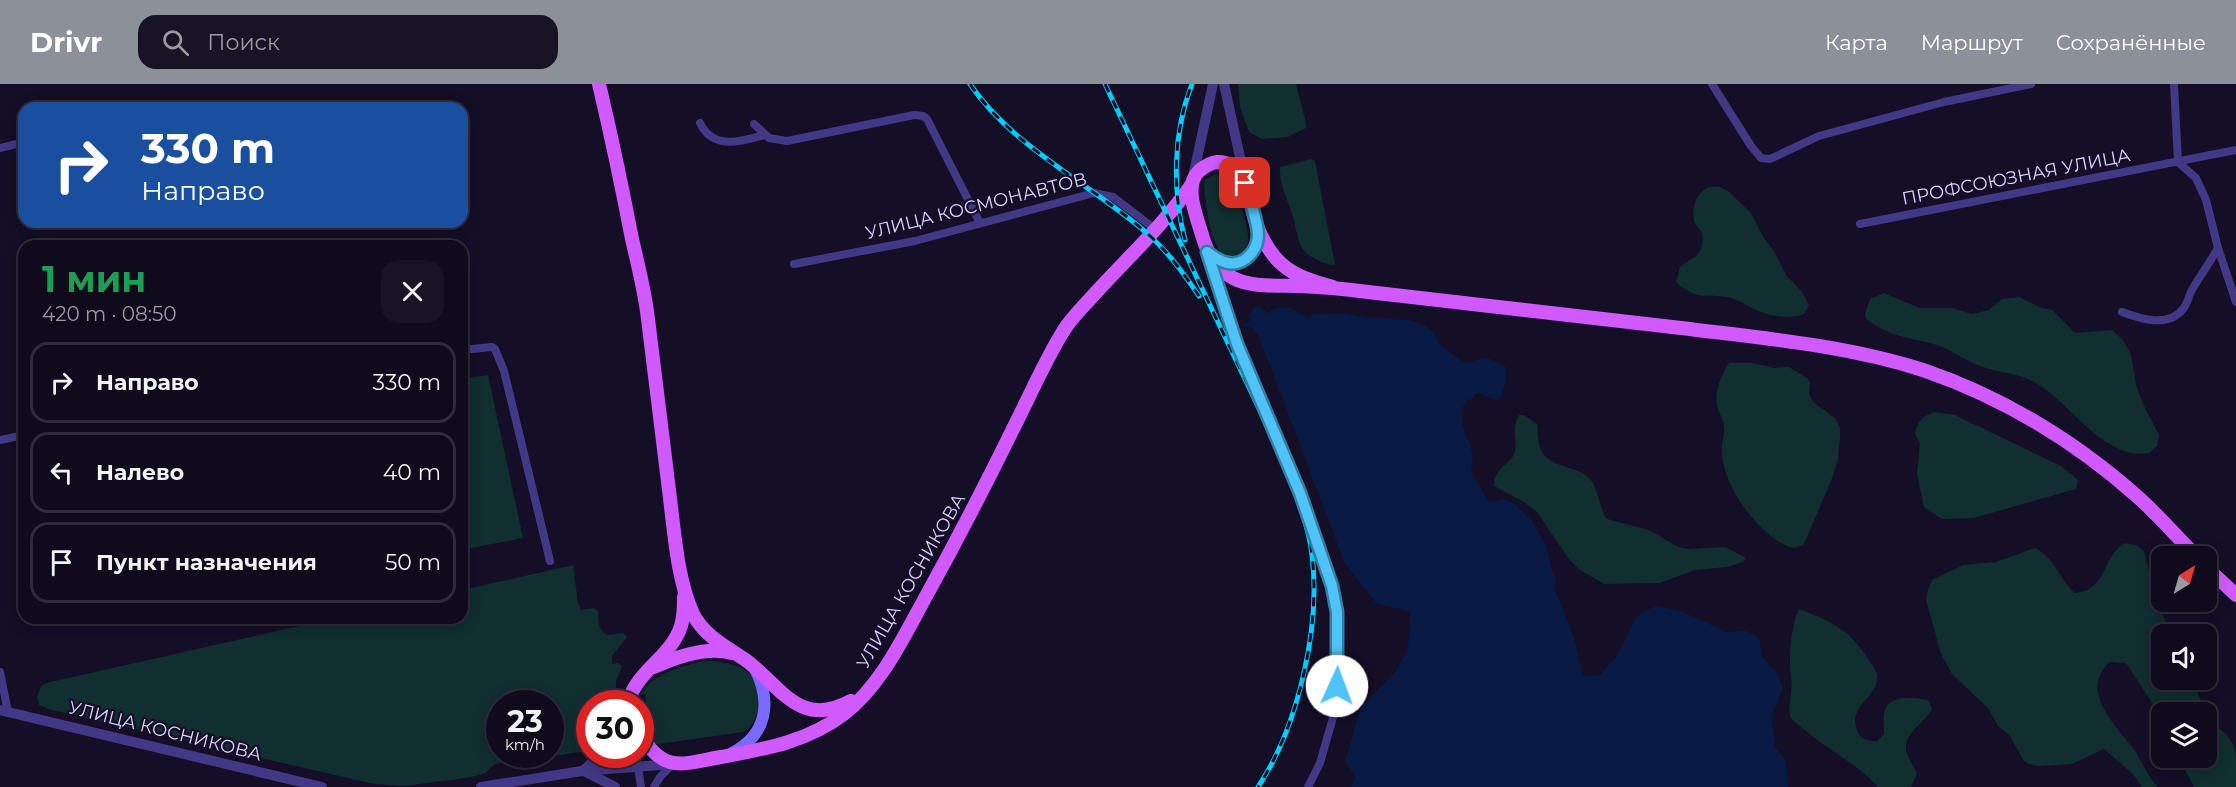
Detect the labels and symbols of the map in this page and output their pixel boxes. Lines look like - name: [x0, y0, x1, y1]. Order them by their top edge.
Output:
- street label: ПРОФСОЮЗНАЯ УЛИЦА: [1900, 144, 2133, 210]
- pin: [1219, 157, 1270, 208]
- street label: УЛИЦА КОСМОНАВТОВ: [863, 168, 1089, 244]
- street label: УЛИЦА КОСНИКОВА: [852, 489, 970, 672]
- north arrow: [2151, 546, 2217, 612]
- position arrow: [1305, 654, 1369, 718]
- speed limit sign: 30: [576, 690, 654, 768]
- street label: УЛИЦА КОСНИКОВА: [66, 696, 264, 766]

